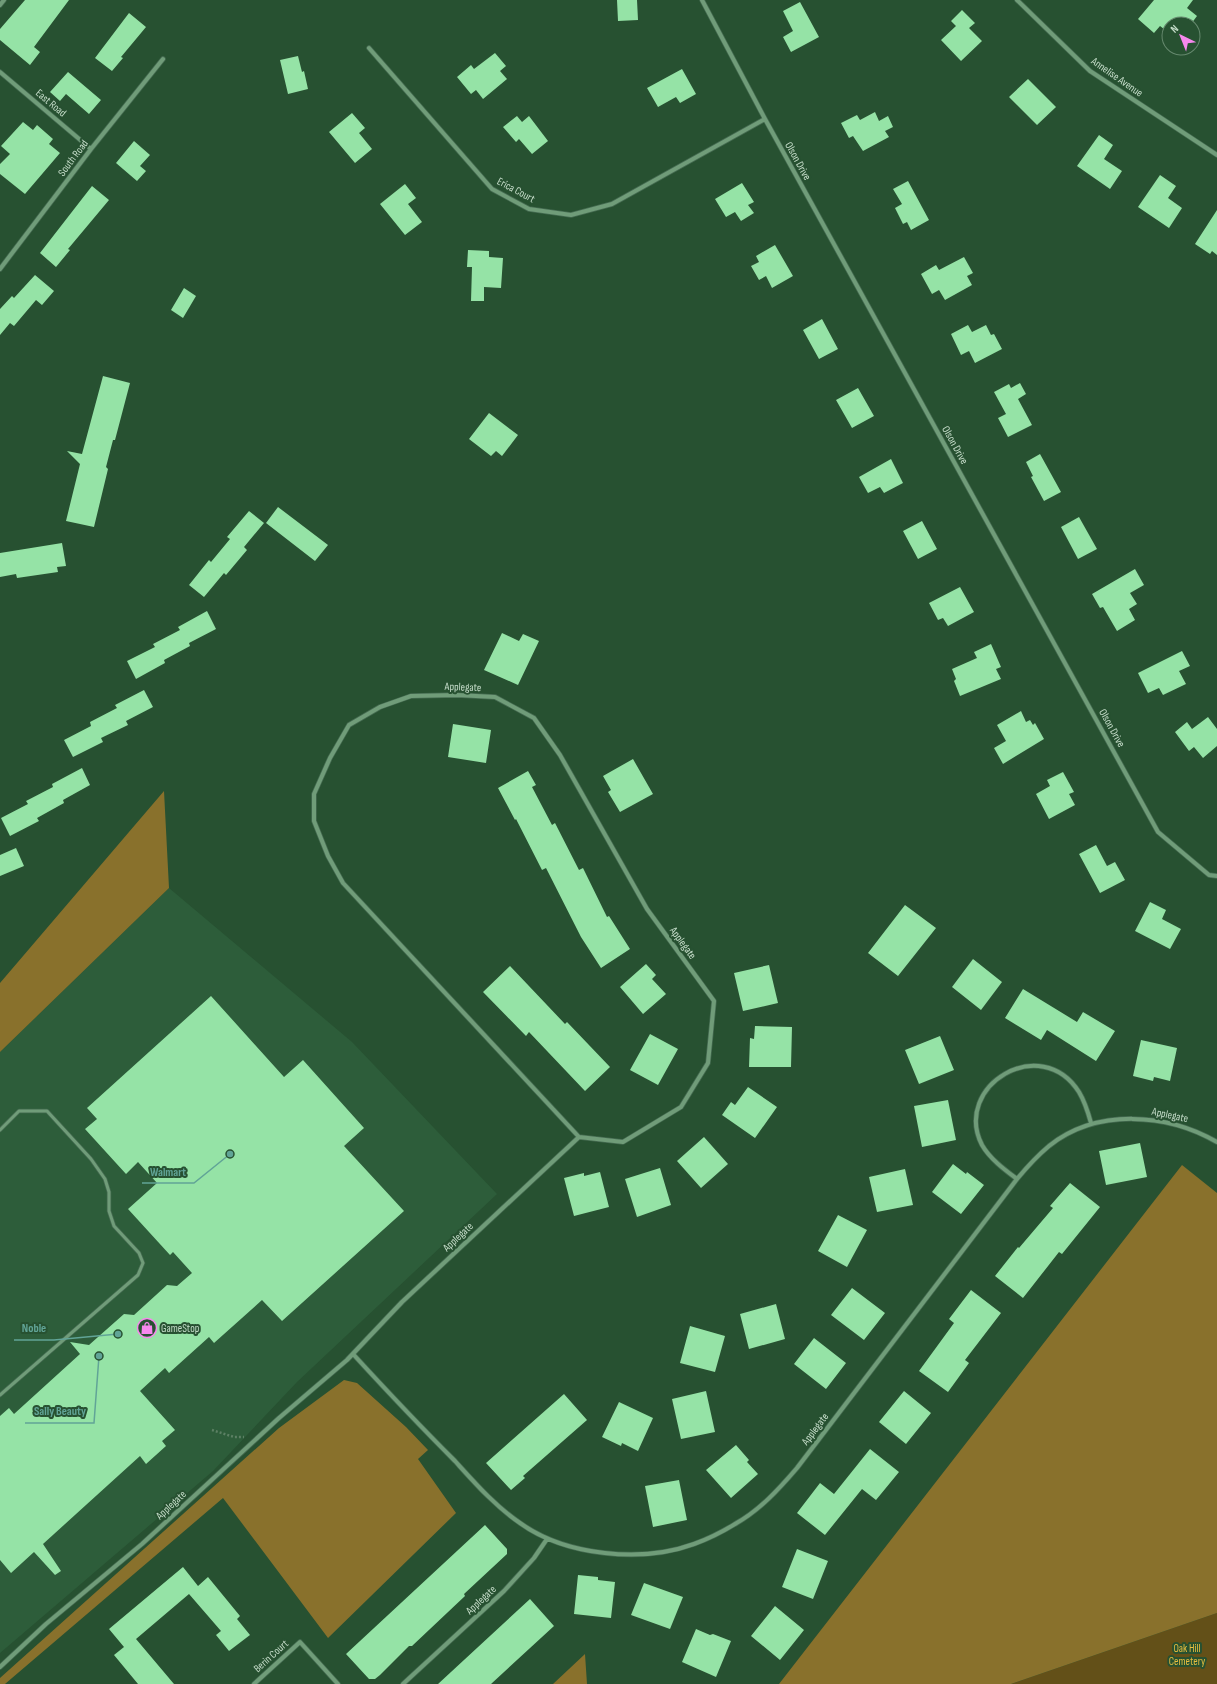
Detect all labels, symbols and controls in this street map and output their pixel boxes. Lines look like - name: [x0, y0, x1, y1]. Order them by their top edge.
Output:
- north arrow: [1161, 16, 1201, 56]
- text: N: [1168, 22, 1181, 36]
- street label: Annelise Avenue: [1088, 54, 1145, 100]
- street label: East Road: [33, 86, 69, 120]
- street label: South Road: [55, 137, 91, 179]
- street label: Olson Drive: [782, 140, 814, 182]
- street label: Erica Court: [495, 175, 538, 206]
- street label: Olson Drive: [939, 424, 971, 466]
- street label: Applegate: [443, 680, 482, 694]
- street label: Olson Drive: [1096, 707, 1128, 749]
- street label: Applegate: [666, 924, 699, 962]
- street label: Applegate: [1150, 1105, 1189, 1125]
- callout: Walmart: [142, 1159, 194, 1183]
- text: Walmart: [150, 1165, 186, 1180]
- street label: Applegate: [439, 1220, 476, 1255]
- callout: Noble: [14, 1316, 54, 1340]
- shop icon: GameStop: [136, 1317, 158, 1339]
- text: Noble: [22, 1321, 46, 1336]
- place label: GameStop: [161, 1322, 199, 1335]
- callout: Sally Beauty: [25, 1399, 94, 1423]
- text: Sally Beauty: [34, 1404, 86, 1419]
- street label: Applegate: [798, 1410, 831, 1448]
- street label: Applegate: [152, 1488, 189, 1523]
- street label: Applegate: [462, 1583, 499, 1618]
- street label: Berin Court: [251, 1637, 291, 1675]
- park label: Oak Hill Cemetery: [1169, 1642, 1206, 1668]

